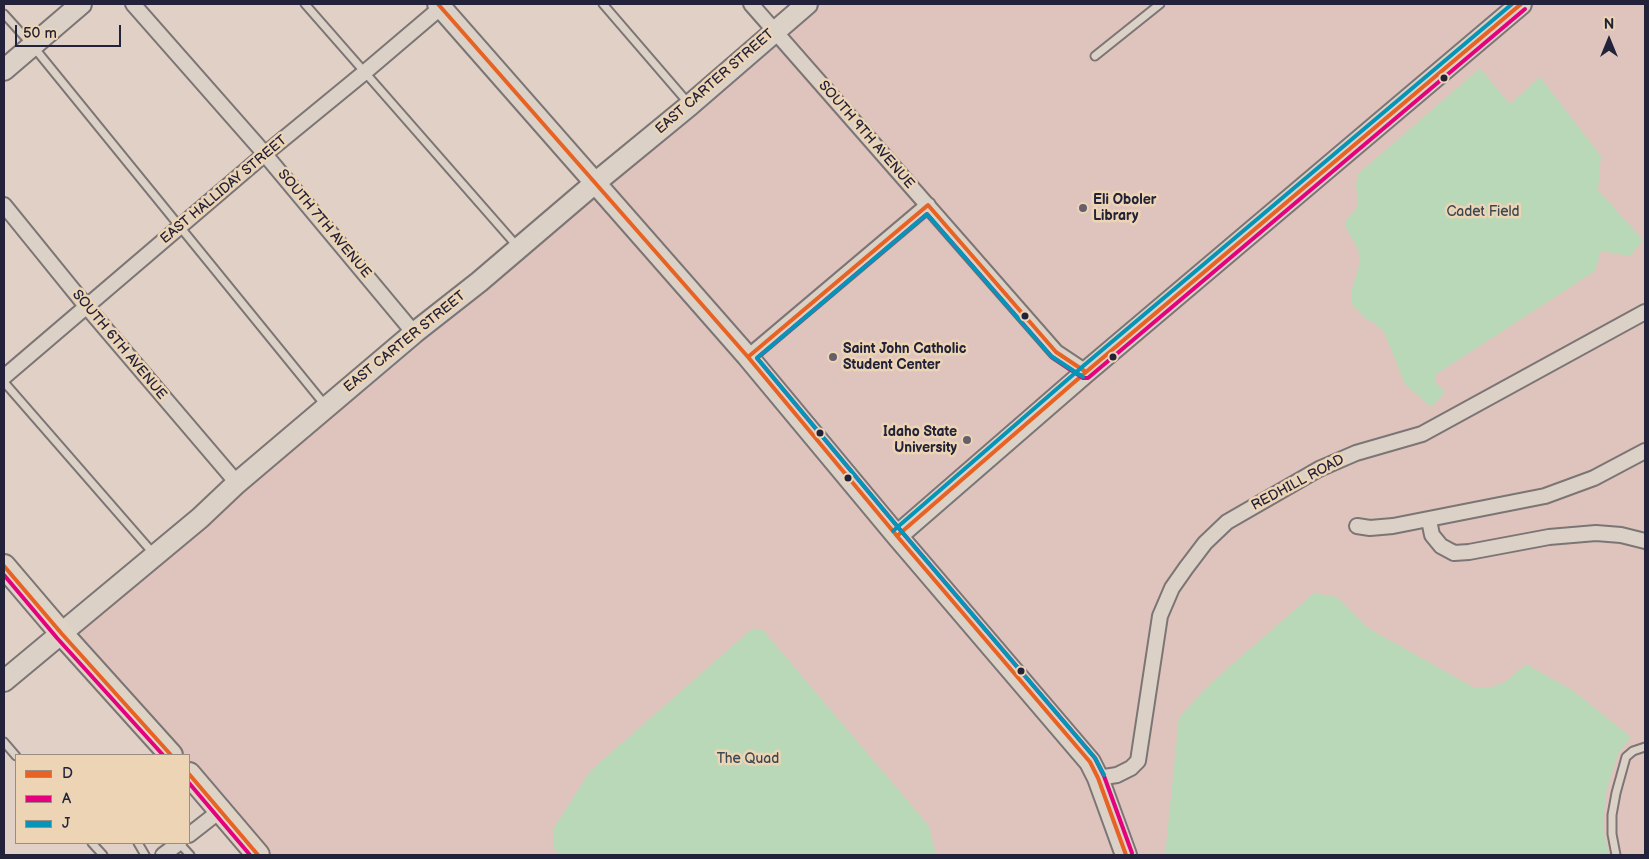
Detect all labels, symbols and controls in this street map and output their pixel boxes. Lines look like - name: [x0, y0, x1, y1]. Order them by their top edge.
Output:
- scale bar: [18, 15, 124, 47]
- north arrow: [1584, 15, 1634, 65]
- text: N: [1604, 16, 1614, 33]
- text: 50 m: [23, 24, 57, 43]
- street label: EAST CARTER STREET: [652, 26, 778, 138]
- unlabelled marker: [1439, 73, 1449, 83]
- street label: SOUTH 9TH AVENUE: [815, 78, 917, 192]
- street label: EAST HALLIDAY STREET: [157, 132, 291, 248]
- street label: SOUTH 7TH AVENUE: [274, 166, 374, 282]
- place label: Eli Oboler Library: [1093, 192, 1156, 224]
- marker: Eli Oboler Library: [1077, 202, 1089, 214]
- park label: Cadet Field: [1446, 204, 1520, 220]
- street label: SOUTH 6TH AVENUE: [68, 287, 170, 403]
- street label: EAST CARTER STREET: [341, 288, 469, 396]
- unlabelled marker: [1020, 311, 1030, 321]
- place label: Saint John Catholic Student Center: [843, 341, 966, 374]
- marker: Saint John Catholic Student Center: [827, 351, 839, 363]
- unlabelled marker: [1108, 352, 1118, 362]
- place label: Idaho State University: [883, 424, 957, 457]
- unlabelled marker: [815, 428, 825, 438]
- marker: Idaho State University: [961, 434, 973, 446]
- street label: REDHILL ROAD: [1249, 451, 1347, 515]
- unlabelled marker: [843, 473, 853, 483]
- unlabelled marker: [1016, 666, 1026, 676]
- park label: The Quad: [717, 751, 779, 767]
- legend: [15, 754, 190, 844]
- text: D: [62, 764, 73, 783]
- text: A: [62, 789, 71, 808]
- text: J: [62, 814, 70, 833]

